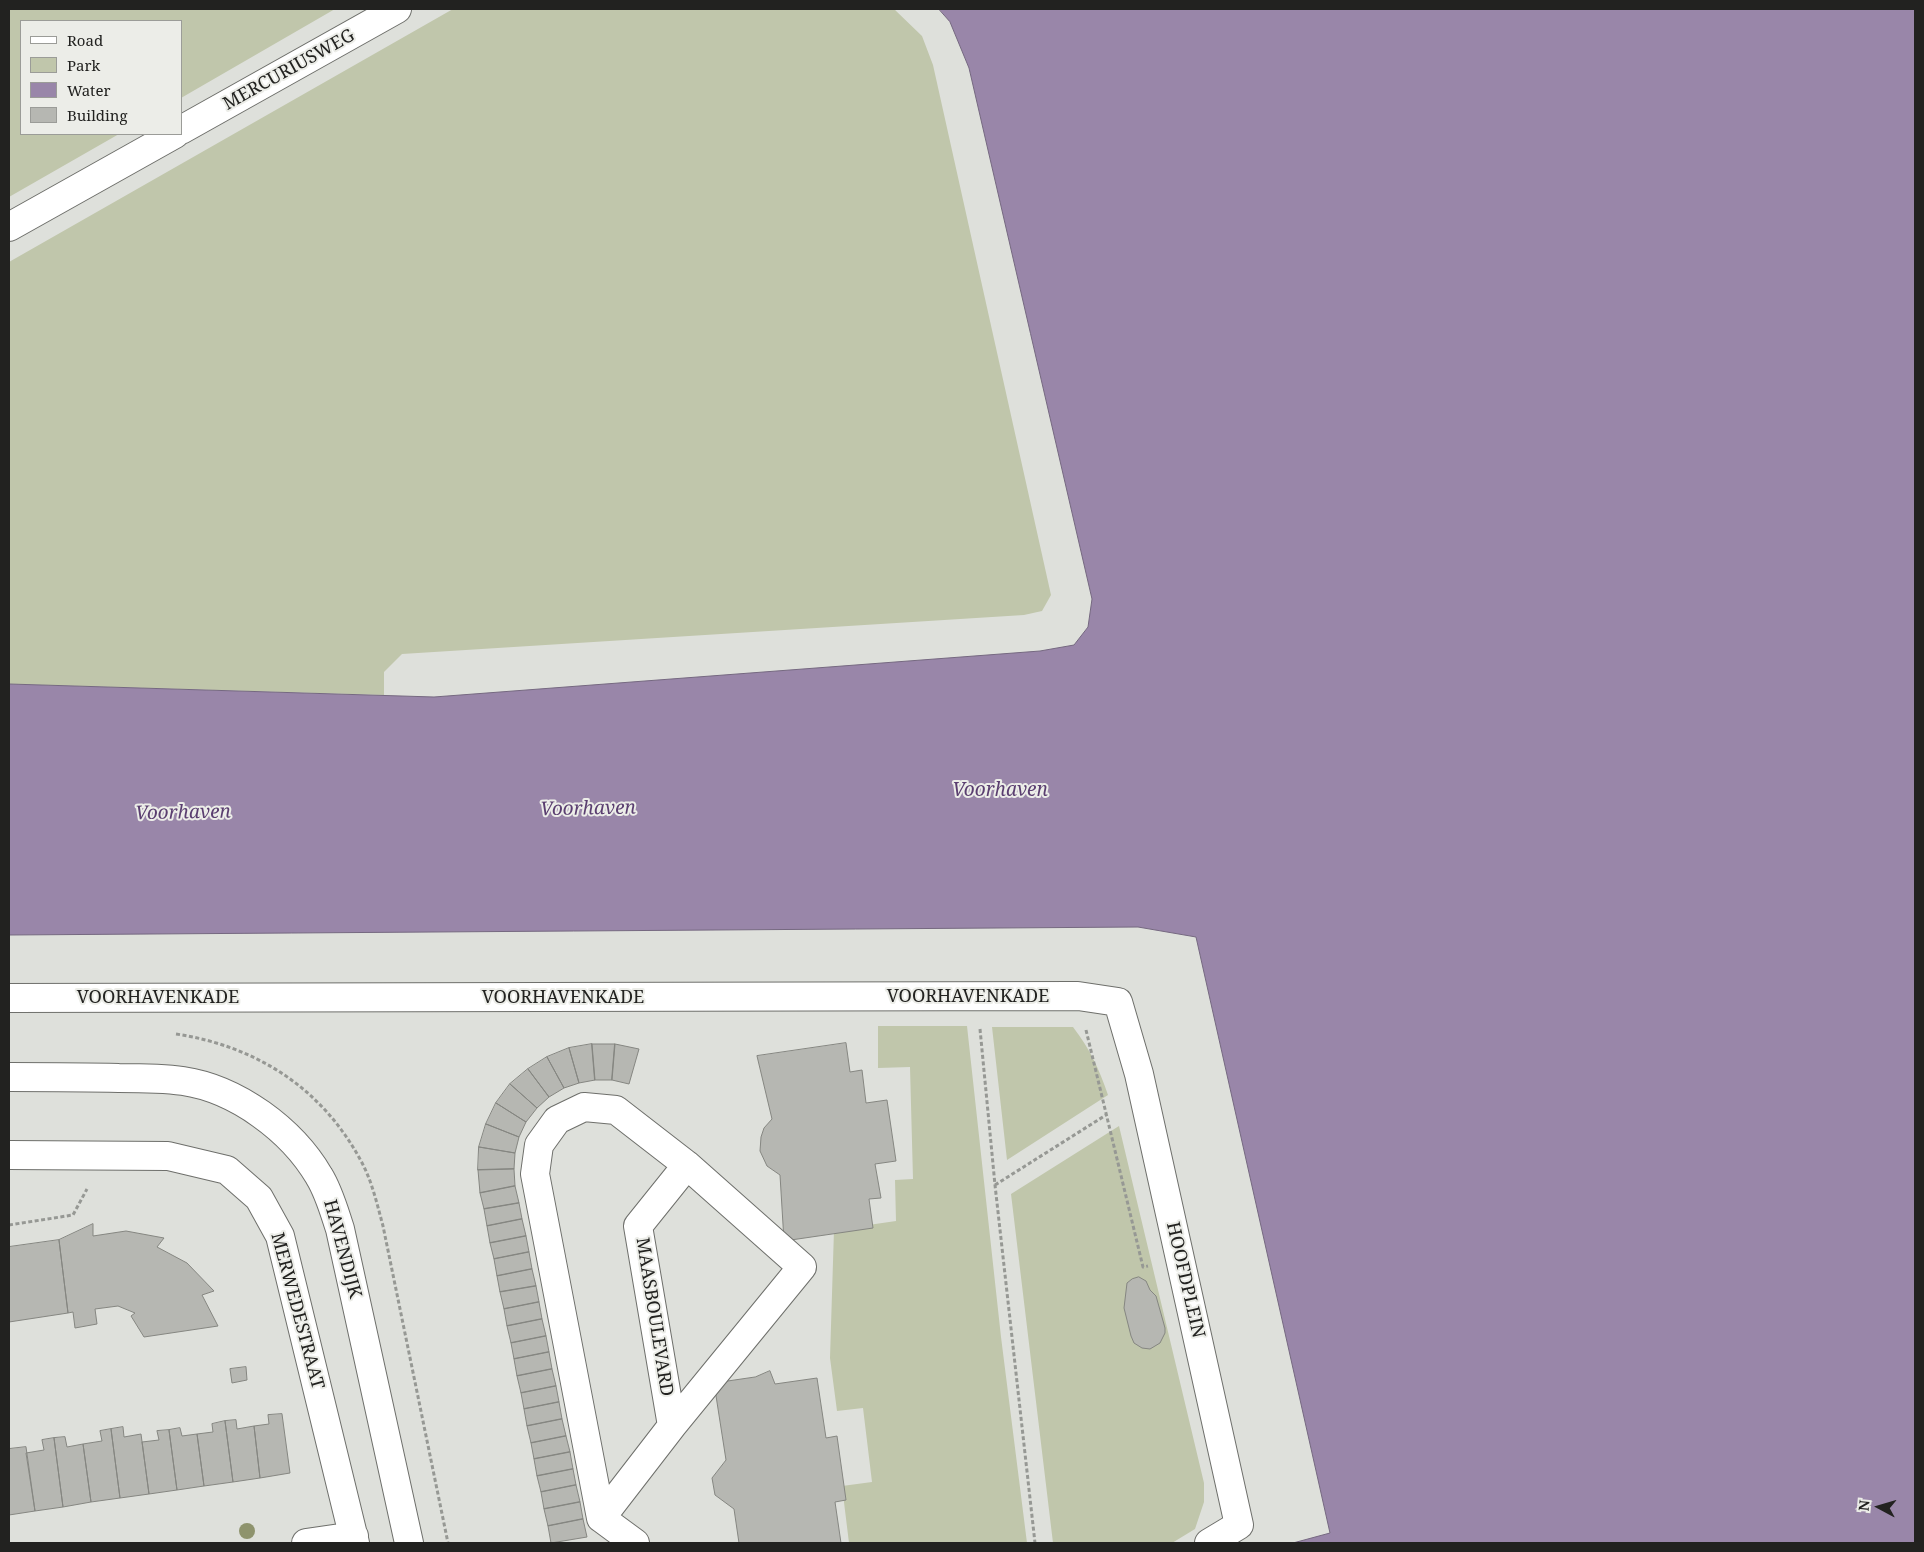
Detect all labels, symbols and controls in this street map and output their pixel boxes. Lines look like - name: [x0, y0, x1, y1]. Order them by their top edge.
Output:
- legend: [20, 20, 182, 135]
- street label: MERCURIUSWEG: [219, 25, 359, 115]
- text: Road: [67, 30, 103, 50]
- text: Park: [67, 55, 100, 75]
- text: Water: [67, 80, 110, 100]
- text: Building: [67, 105, 128, 125]
- water label: Voorhaven: [952, 780, 1048, 802]
- water label: Voorhaven: [540, 797, 636, 821]
- water label: Voorhaven: [135, 801, 231, 825]
- street label: VOORHAVENKADE: [887, 986, 1049, 1008]
- street label: VOORHAVENKADE: [77, 987, 239, 1009]
- street label: VOORHAVENKADE: [482, 987, 644, 1009]
- street label: HAVENDIJK: [318, 1197, 366, 1301]
- street label: HOOFDPLEIN: [1161, 1220, 1209, 1340]
- street label: MERWEDESTRAAT: [266, 1230, 328, 1392]
- street label: MAASBOULEVARD: [631, 1236, 677, 1398]
- north arrow: [1854, 1482, 1904, 1532]
- text: N: [1854, 1499, 1874, 1512]

